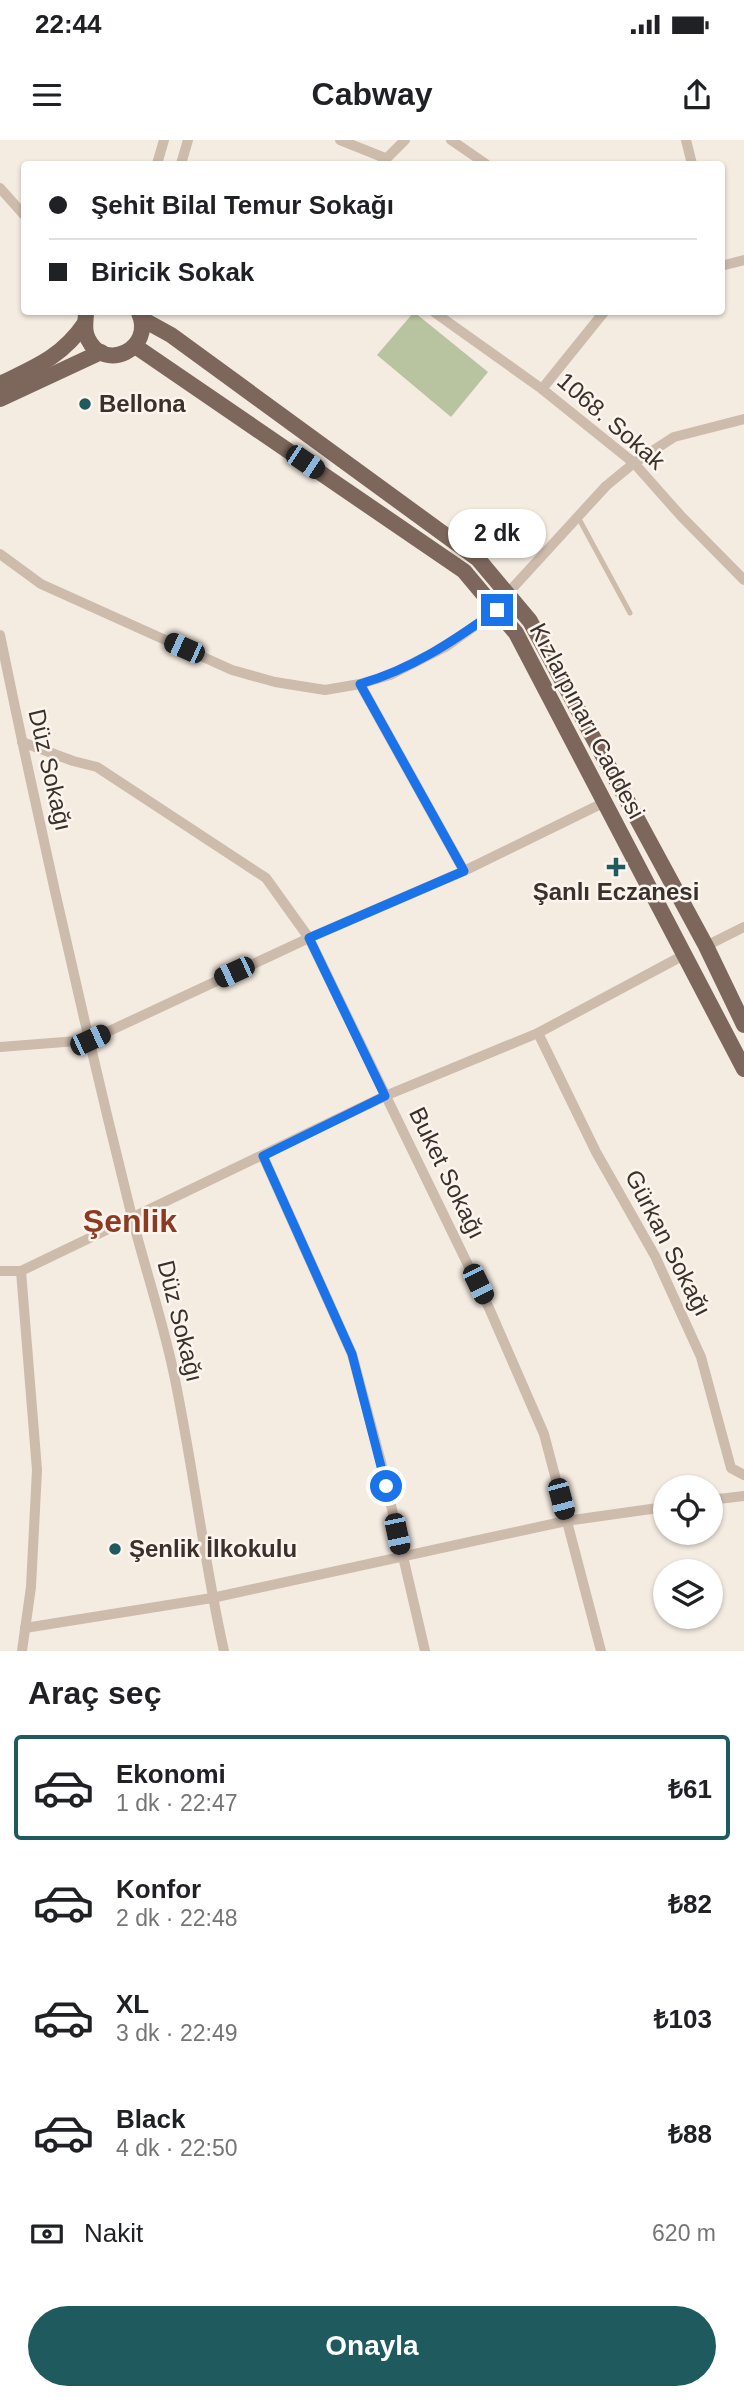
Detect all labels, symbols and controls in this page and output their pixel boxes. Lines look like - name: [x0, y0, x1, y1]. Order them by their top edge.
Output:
- text: 22:44: [35, 9, 102, 39]
- icon: menu: [28, 76, 66, 114]
- text: Cabway: [312, 76, 432, 112]
- icon: share: [678, 76, 716, 114]
- text: Şehit Bilal Temur Sokağı: [91, 190, 394, 220]
- text: Biricik Sokak: [91, 257, 254, 287]
- street label: 1068. Sokak: [552, 367, 671, 475]
- place label: Bellona: [99, 390, 186, 417]
- marker: Bellona: [77, 396, 93, 412]
- car: [282, 442, 329, 482]
- callout: 2 dk: [448, 508, 546, 558]
- text: 2 dk: [474, 520, 520, 546]
- route end: [481, 594, 513, 626]
- street label: Kızlarpınarı Caddesi: [524, 618, 650, 823]
- car: [161, 630, 208, 666]
- street label: Düz Sokağı: [23, 706, 78, 833]
- marker: Şanlı Eczanesi: [608, 859, 624, 875]
- place label: Şanlı Eczanesi: [533, 878, 699, 905]
- car: [211, 954, 258, 990]
- car: [67, 1022, 114, 1058]
- street label: Buket Sokağı: [404, 1103, 491, 1243]
- street label: Gürkan Sokağı: [620, 1165, 717, 1320]
- district label: Şenlik: [83, 1203, 177, 1239]
- street label: Düz Sokağı: [152, 1257, 209, 1384]
- car: [460, 1261, 497, 1307]
- route start: [370, 1470, 402, 1502]
- map controls: [653, 1475, 723, 1629]
- button: locate: [653, 1475, 723, 1545]
- car: [546, 1476, 577, 1522]
- car: [383, 1511, 412, 1557]
- place label: Şenlik İlkokulu: [129, 1535, 297, 1562]
- marker: Şenlik İlkokulu: [107, 1541, 123, 1557]
- button: layers: [653, 1559, 723, 1629]
- text: Araç seç: [28, 1675, 161, 1711]
- icon: car: [32, 1756, 95, 1819]
- text: Ekonomi: [116, 1759, 226, 1789]
- text: ₺61: [668, 1774, 712, 1804]
- text: 1 dk · 22:47: [116, 1790, 237, 1816]
- icon: car: [32, 1871, 95, 1934]
- text: Konfor: [116, 1874, 201, 1904]
- text: ₺82: [668, 1889, 712, 1919]
- text: 2 dk · 22:48: [116, 1905, 237, 1931]
- icon: car: [32, 1986, 95, 2049]
- text: XL: [116, 1989, 149, 2019]
- text: ₺103: [654, 2004, 712, 2034]
- text: 3 dk · 22:49: [116, 2020, 237, 2046]
- icon: car: [32, 2101, 95, 2164]
- text: Black: [116, 2104, 185, 2134]
- text: ₺88: [668, 2119, 712, 2149]
- text: 4 dk · 22:50: [116, 2135, 237, 2161]
- icon: cash: [28, 2215, 66, 2253]
- text: Nakit: [84, 2218, 143, 2248]
- text: 620 m: [652, 2220, 716, 2246]
- button: Onayla: [28, 2306, 716, 2386]

